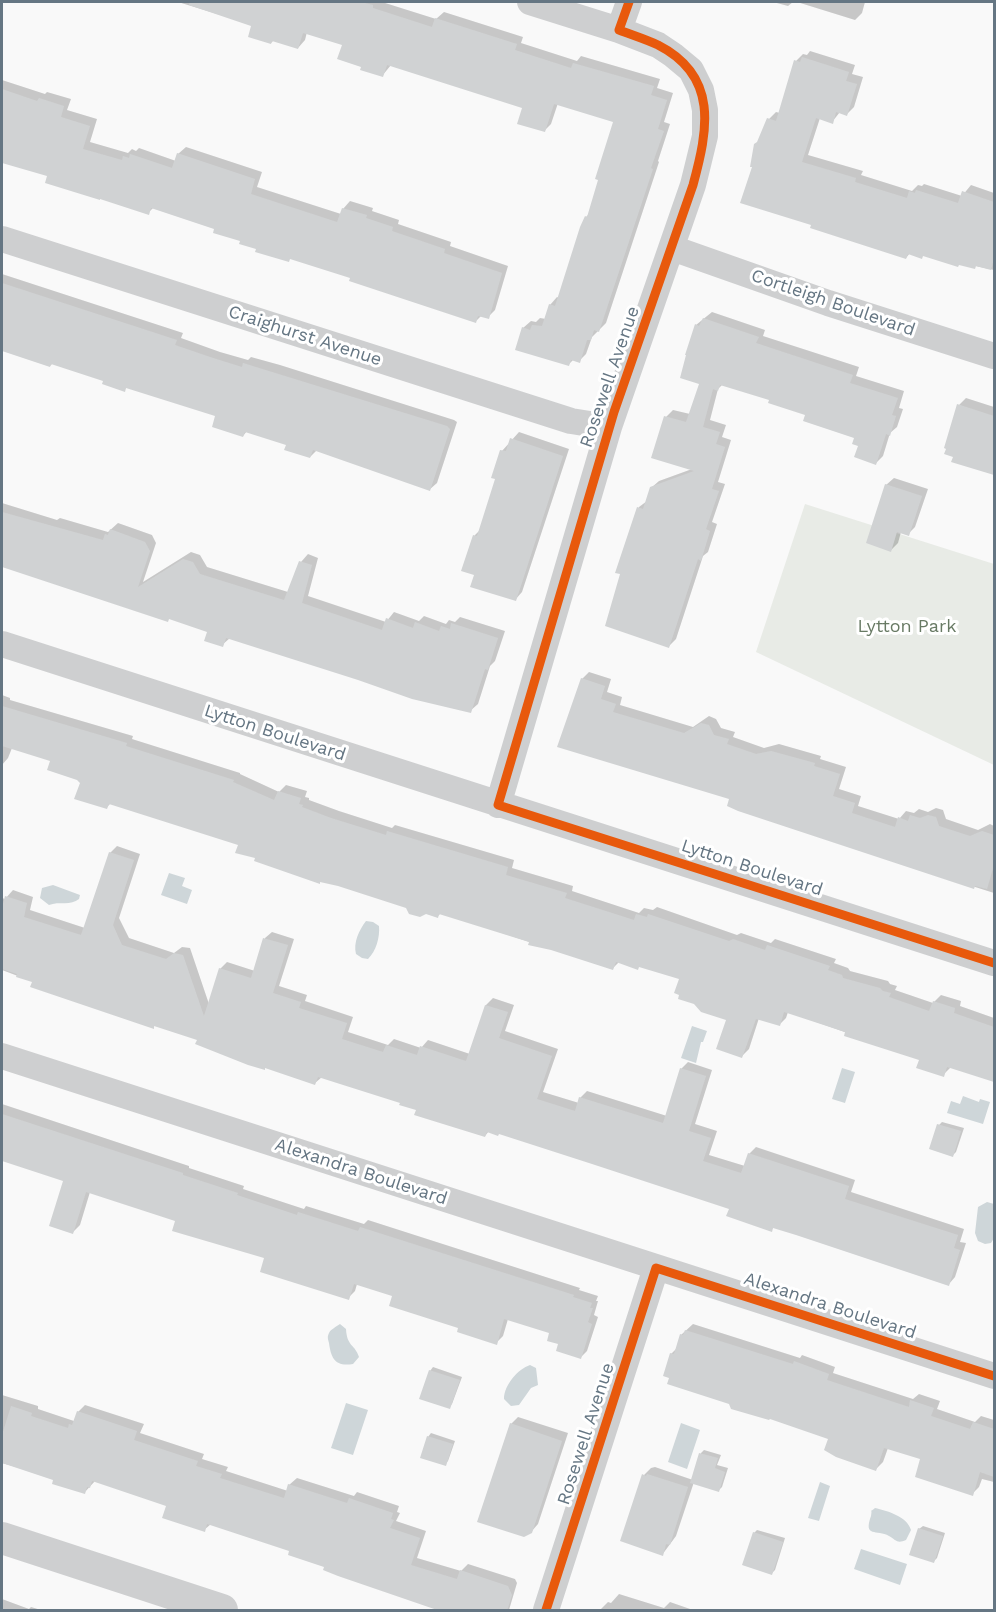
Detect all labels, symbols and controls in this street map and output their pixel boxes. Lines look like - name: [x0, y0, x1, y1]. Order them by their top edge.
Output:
- street label: Cortleigh Boulevard: [748, 265, 918, 341]
- street label: Craighurst Avenue: [226, 301, 384, 371]
- street label: Rosewell Avenue: [576, 303, 644, 451]
- park label: Lytton Park: [857, 616, 957, 638]
- street label: Lytton Boulevard: [202, 700, 348, 766]
- street label: Lytton Boulevard: [679, 835, 825, 901]
- street label: Alexandra Boulevard: [272, 1134, 450, 1210]
- street label: Alexandra Boulevard: [741, 1268, 919, 1344]
- street label: Rosewell Avenue: [553, 1360, 619, 1508]

